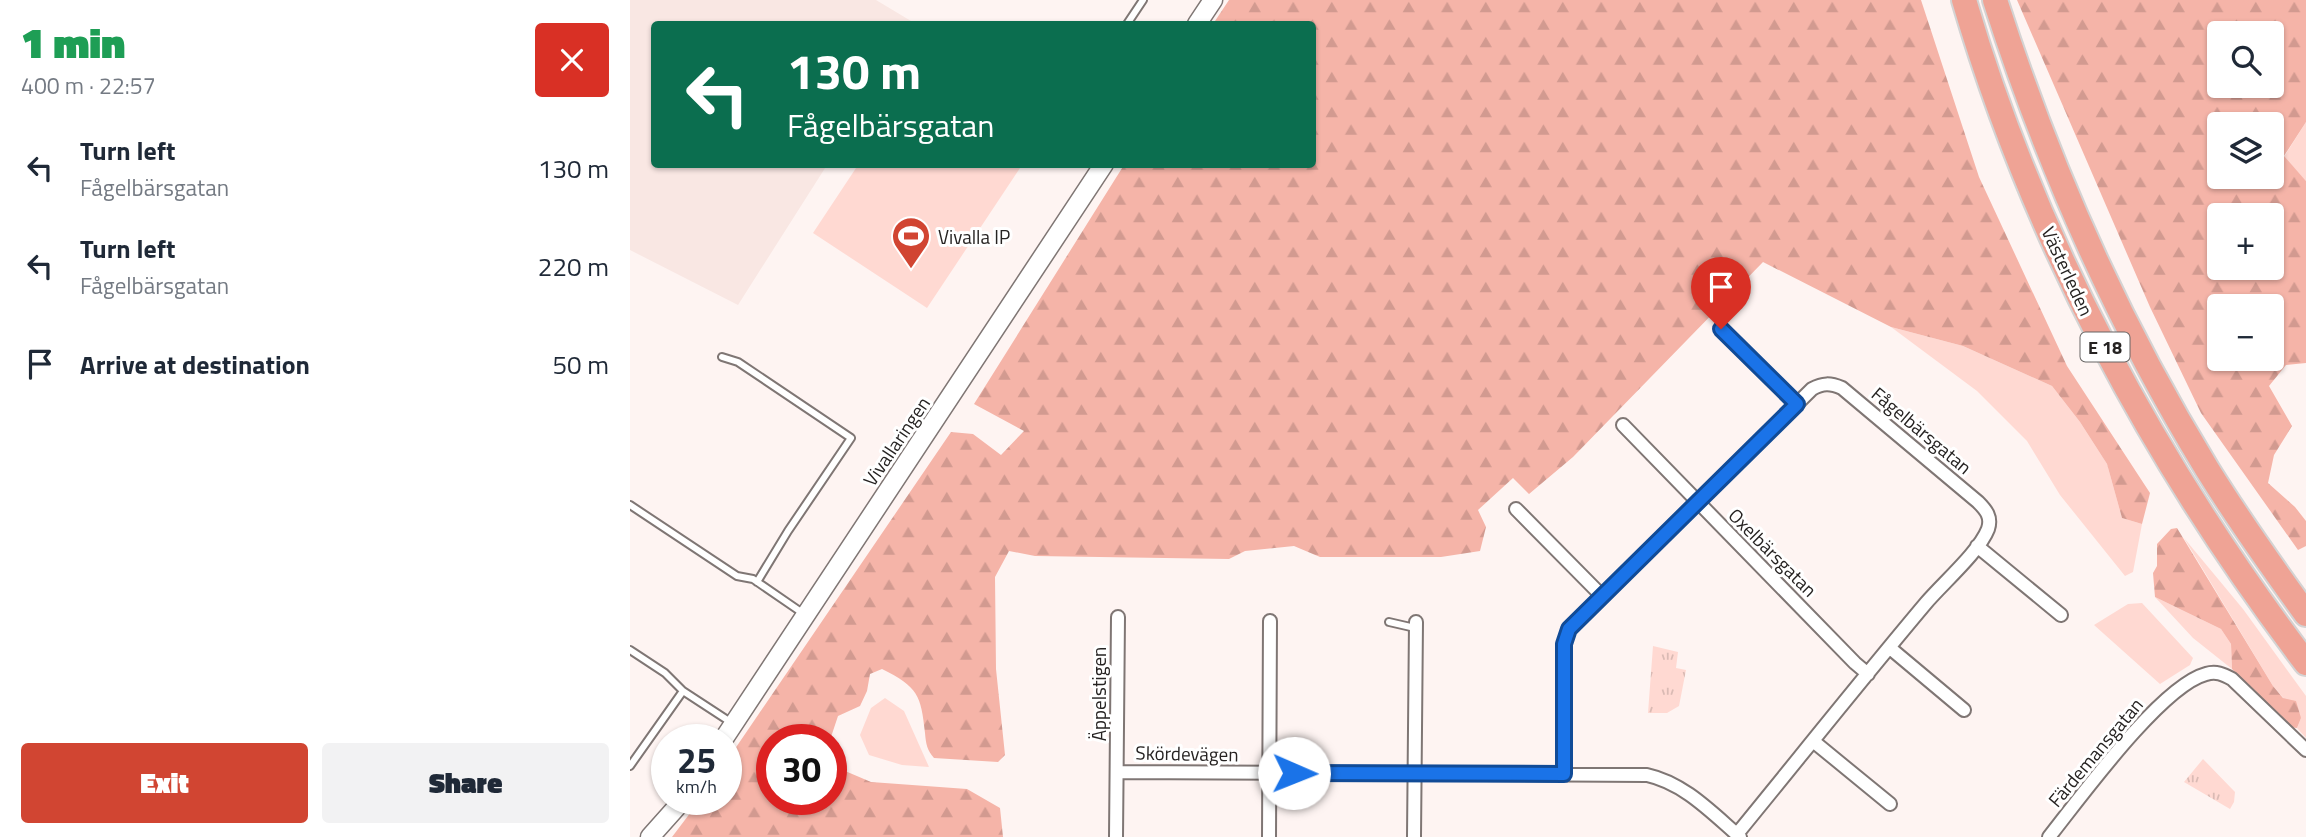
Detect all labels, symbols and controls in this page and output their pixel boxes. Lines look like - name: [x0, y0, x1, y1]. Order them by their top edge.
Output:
- text: 1 min: [21, 10, 125, 74]
- map controls: [2207, 21, 2284, 371]
- button: search: [2207, 21, 2284, 98]
- button: close: [535, 23, 609, 97]
- text: 130 m: [787, 33, 921, 108]
- icon: left: [672, 49, 763, 140]
- text: 400 m · 22:57: [21, 68, 156, 103]
- text: Fågelbärsgatan: [787, 101, 994, 149]
- button: layers: [2207, 112, 2284, 189]
- text: Turn left: [80, 131, 175, 170]
- icon: left: [21, 149, 59, 187]
- text: 130 m: [538, 149, 609, 188]
- text: Fågelbärsgatan: [80, 170, 229, 205]
- button: +: [2207, 203, 2284, 280]
- sports icon: Vivalla IP: [890, 215, 932, 270]
- place label: Vivalla IP: [938, 222, 1010, 251]
- street label: Västerleden: [2035, 222, 2101, 320]
- text: Turn left: [80, 229, 175, 268]
- icon: left: [21, 247, 59, 285]
- text: 220 m: [538, 247, 609, 286]
- pin: [1691, 257, 1751, 329]
- text: Fågelbärsgatan: [80, 268, 229, 303]
- icon: arrive: [1702, 268, 1740, 306]
- button: −: [2207, 294, 2284, 371]
- road number: E 18: [2080, 332, 2130, 362]
- icon: arrive: [21, 345, 59, 383]
- text: Arrive at destination: [80, 345, 310, 384]
- text: 50 m: [552, 345, 609, 384]
- street label: Fågelbärsgatan: [1866, 379, 1978, 481]
- street label: Vivallaringen: [855, 390, 937, 492]
- street label: Oxelbärsgatan: [1722, 501, 1824, 603]
- street label: Äppelstigen: [1084, 647, 1113, 741]
- street label: Färdemansgatan: [2041, 691, 2149, 813]
- speed limit sign: 30: [756, 724, 847, 815]
- text: 25: [677, 733, 716, 787]
- position arrow: [1257, 736, 1331, 810]
- street label: Skördevägen: [1135, 738, 1239, 768]
- button: Exit: [21, 743, 308, 823]
- button: Share: [322, 743, 609, 823]
- text: km/h: [676, 773, 717, 800]

